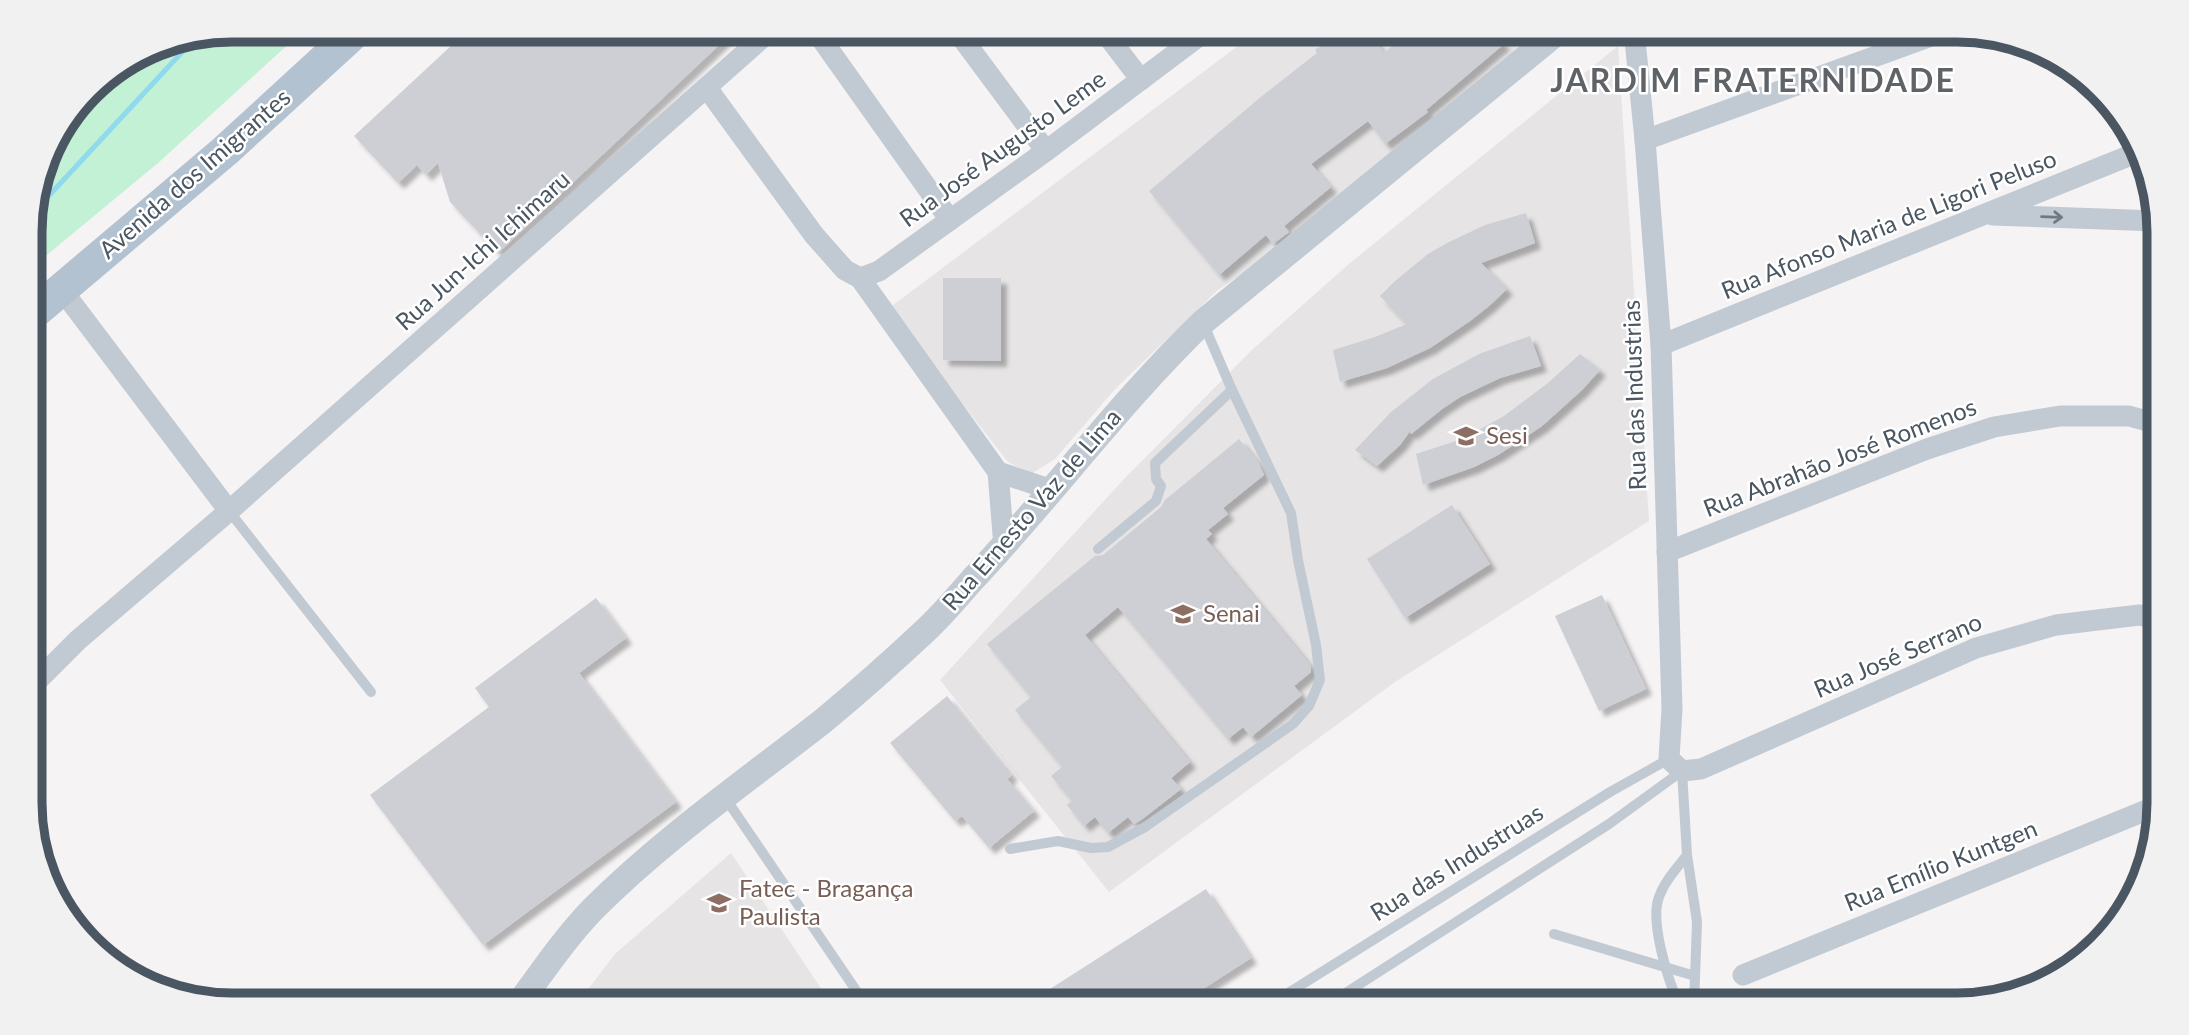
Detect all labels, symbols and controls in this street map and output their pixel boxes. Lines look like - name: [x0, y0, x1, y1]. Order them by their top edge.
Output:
- district label: JARDIM FRATERNIDADE: [1550, 60, 1956, 99]
- street label: Rua José Augusto Leme: [894, 63, 1111, 232]
- street label: Avenida dos Imigrantes: [92, 82, 296, 264]
- street label: Rua Afonso Maria de Ligori Peluso: [1717, 143, 2060, 304]
- street label: Rua Jun-Ichi Ichimaru: [389, 164, 575, 336]
- one-way arrow: [2041, 210, 2064, 224]
- street label: Rua das Industrias: [1616, 299, 1651, 491]
- street label: Rua Abrahão José Romenos: [1699, 391, 1980, 522]
- street label: Rua Ernesto Vaz de Lima: [935, 402, 1126, 616]
- place label: Sesi: [1486, 420, 1528, 449]
- school or university icon: Sesi: [1452, 422, 1480, 450]
- place label: Senai: [1203, 598, 1260, 627]
- school or university icon: Senai: [1169, 600, 1197, 628]
- street label: Rua José Serrano: [1809, 606, 1986, 703]
- street label: Rua das Industruas: [1365, 797, 1548, 927]
- street label: Rua Emílio Kuntgen: [1840, 813, 2041, 917]
- place label: Fatec - Bragança Paulista: [739, 873, 913, 930]
- school or university icon: Fatec - Bragança Paulista: [705, 889, 733, 917]

